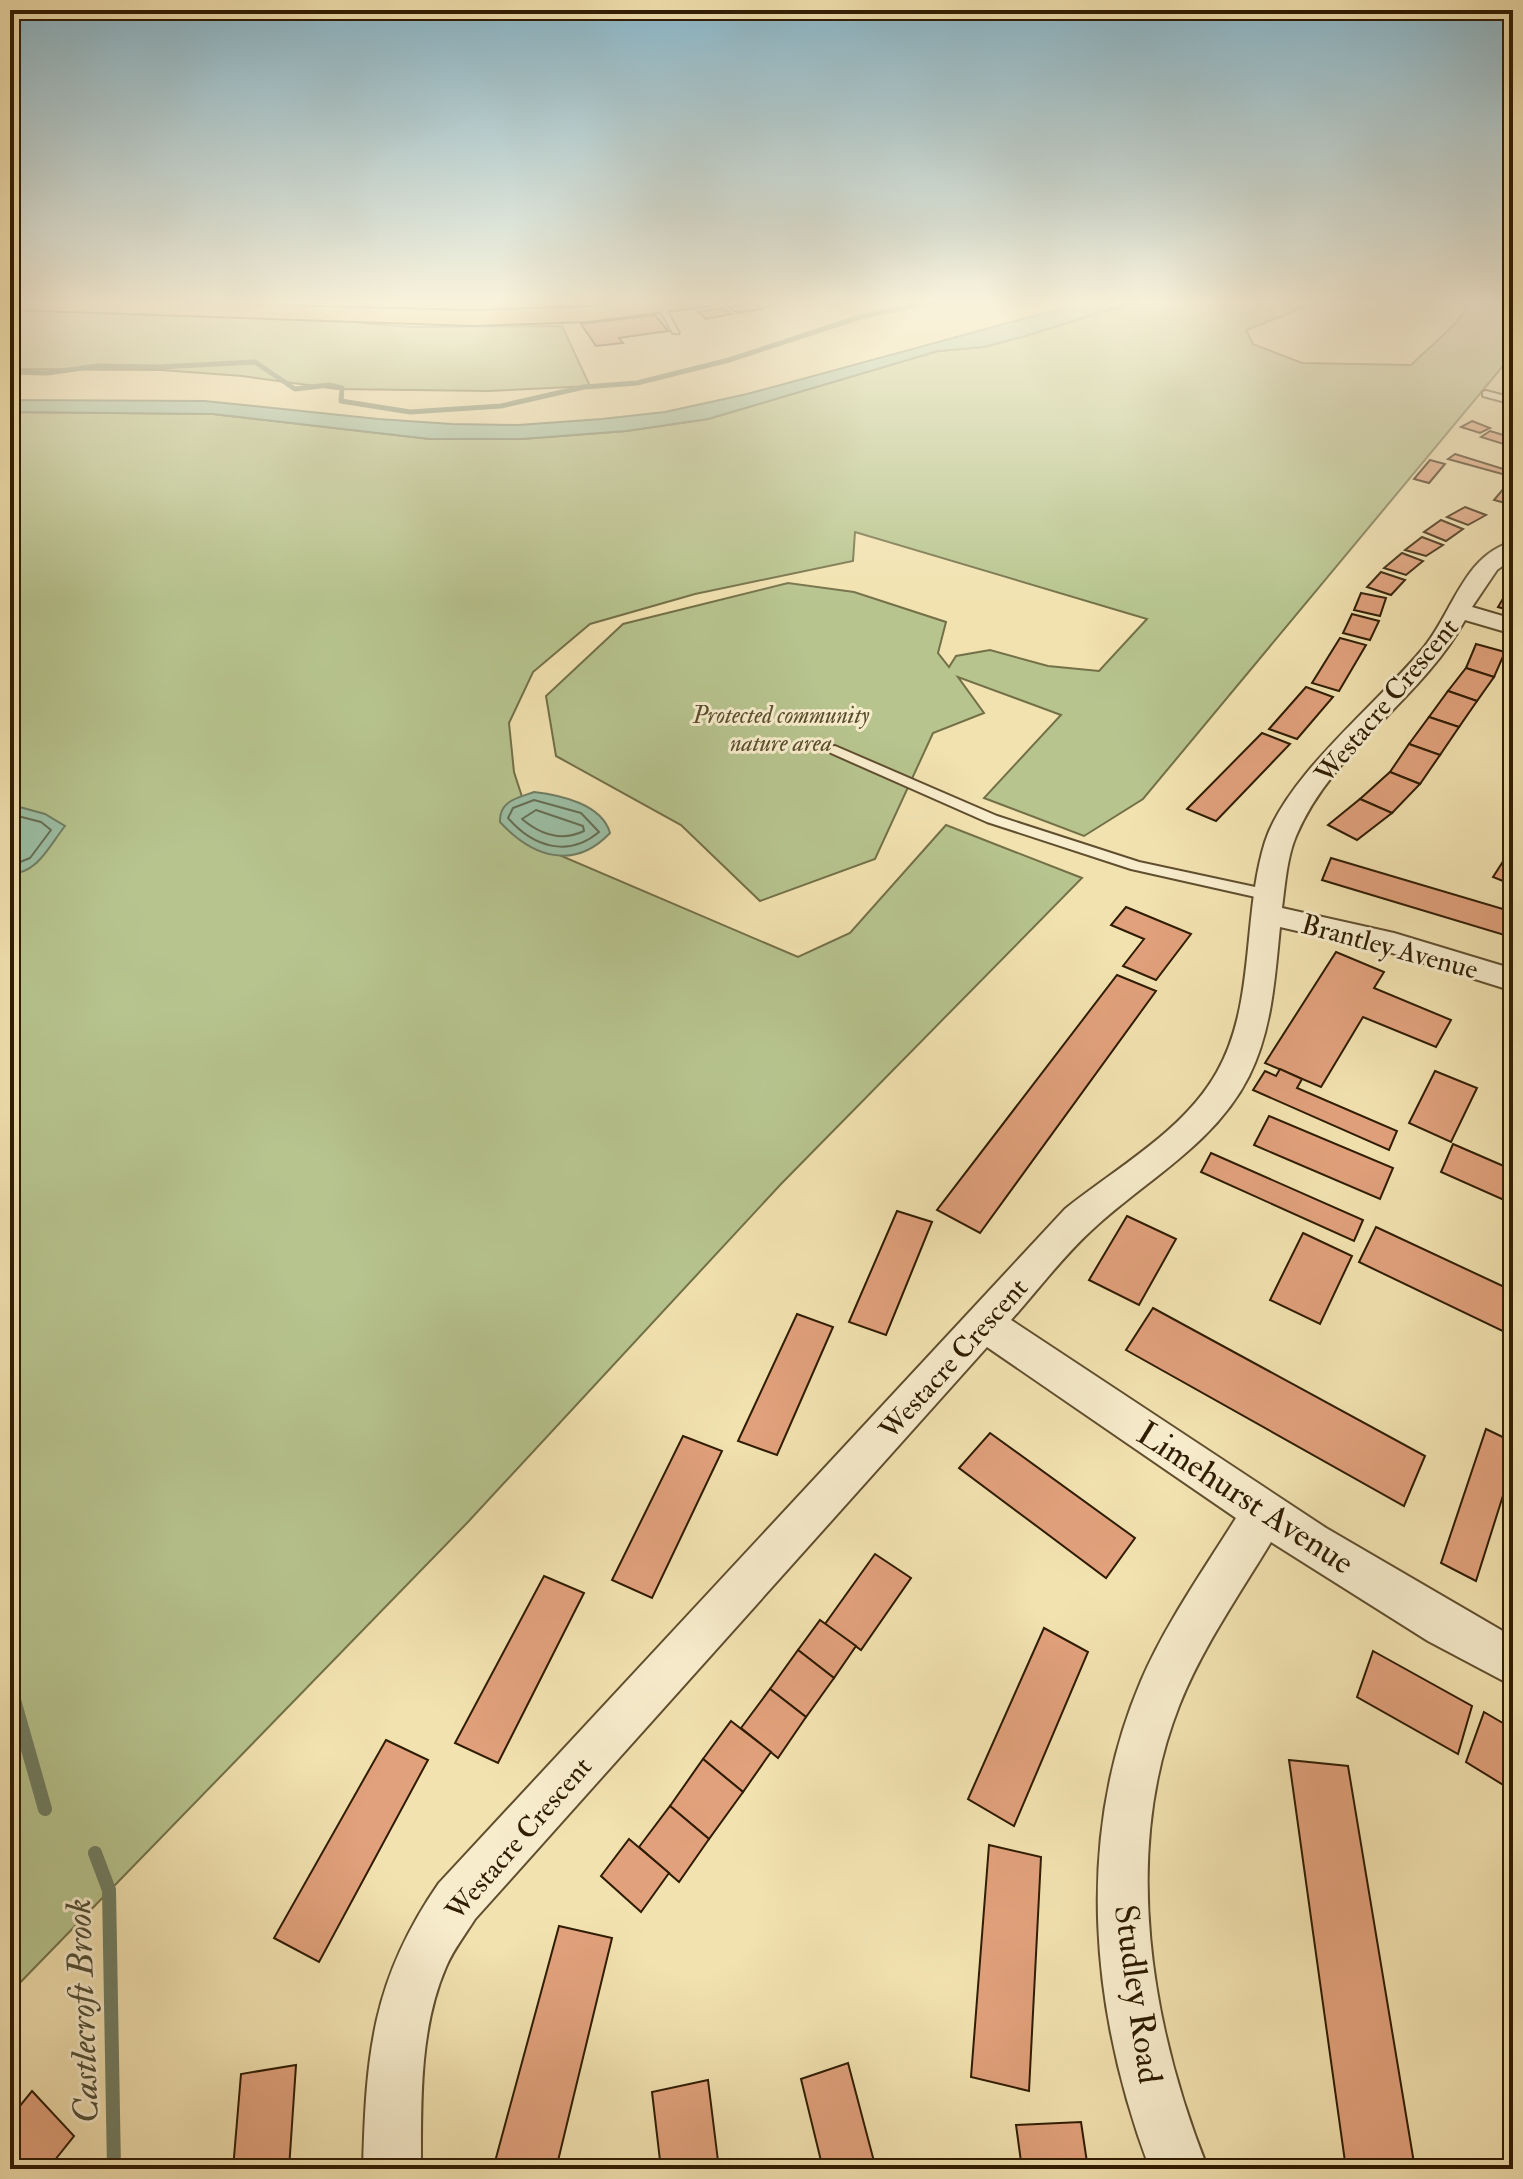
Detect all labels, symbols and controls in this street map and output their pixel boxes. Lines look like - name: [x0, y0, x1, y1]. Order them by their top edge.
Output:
- street label: Westacre Crescent: [1307, 611, 1467, 792]
- park label: Protected community nature area: [692, 700, 870, 759]
- street label: Brantley Avenue: [1297, 907, 1482, 988]
- street label: Westacre Crescent: [872, 1271, 1036, 1448]
- street label: Limehurst Avenue: [1129, 1412, 1362, 1584]
- street label: Westacre Crescent: [438, 1750, 600, 1929]
- water label: Castlecroft Brook: [56, 1898, 109, 2124]
- street label: Studley Road: [1104, 1902, 1171, 2087]

